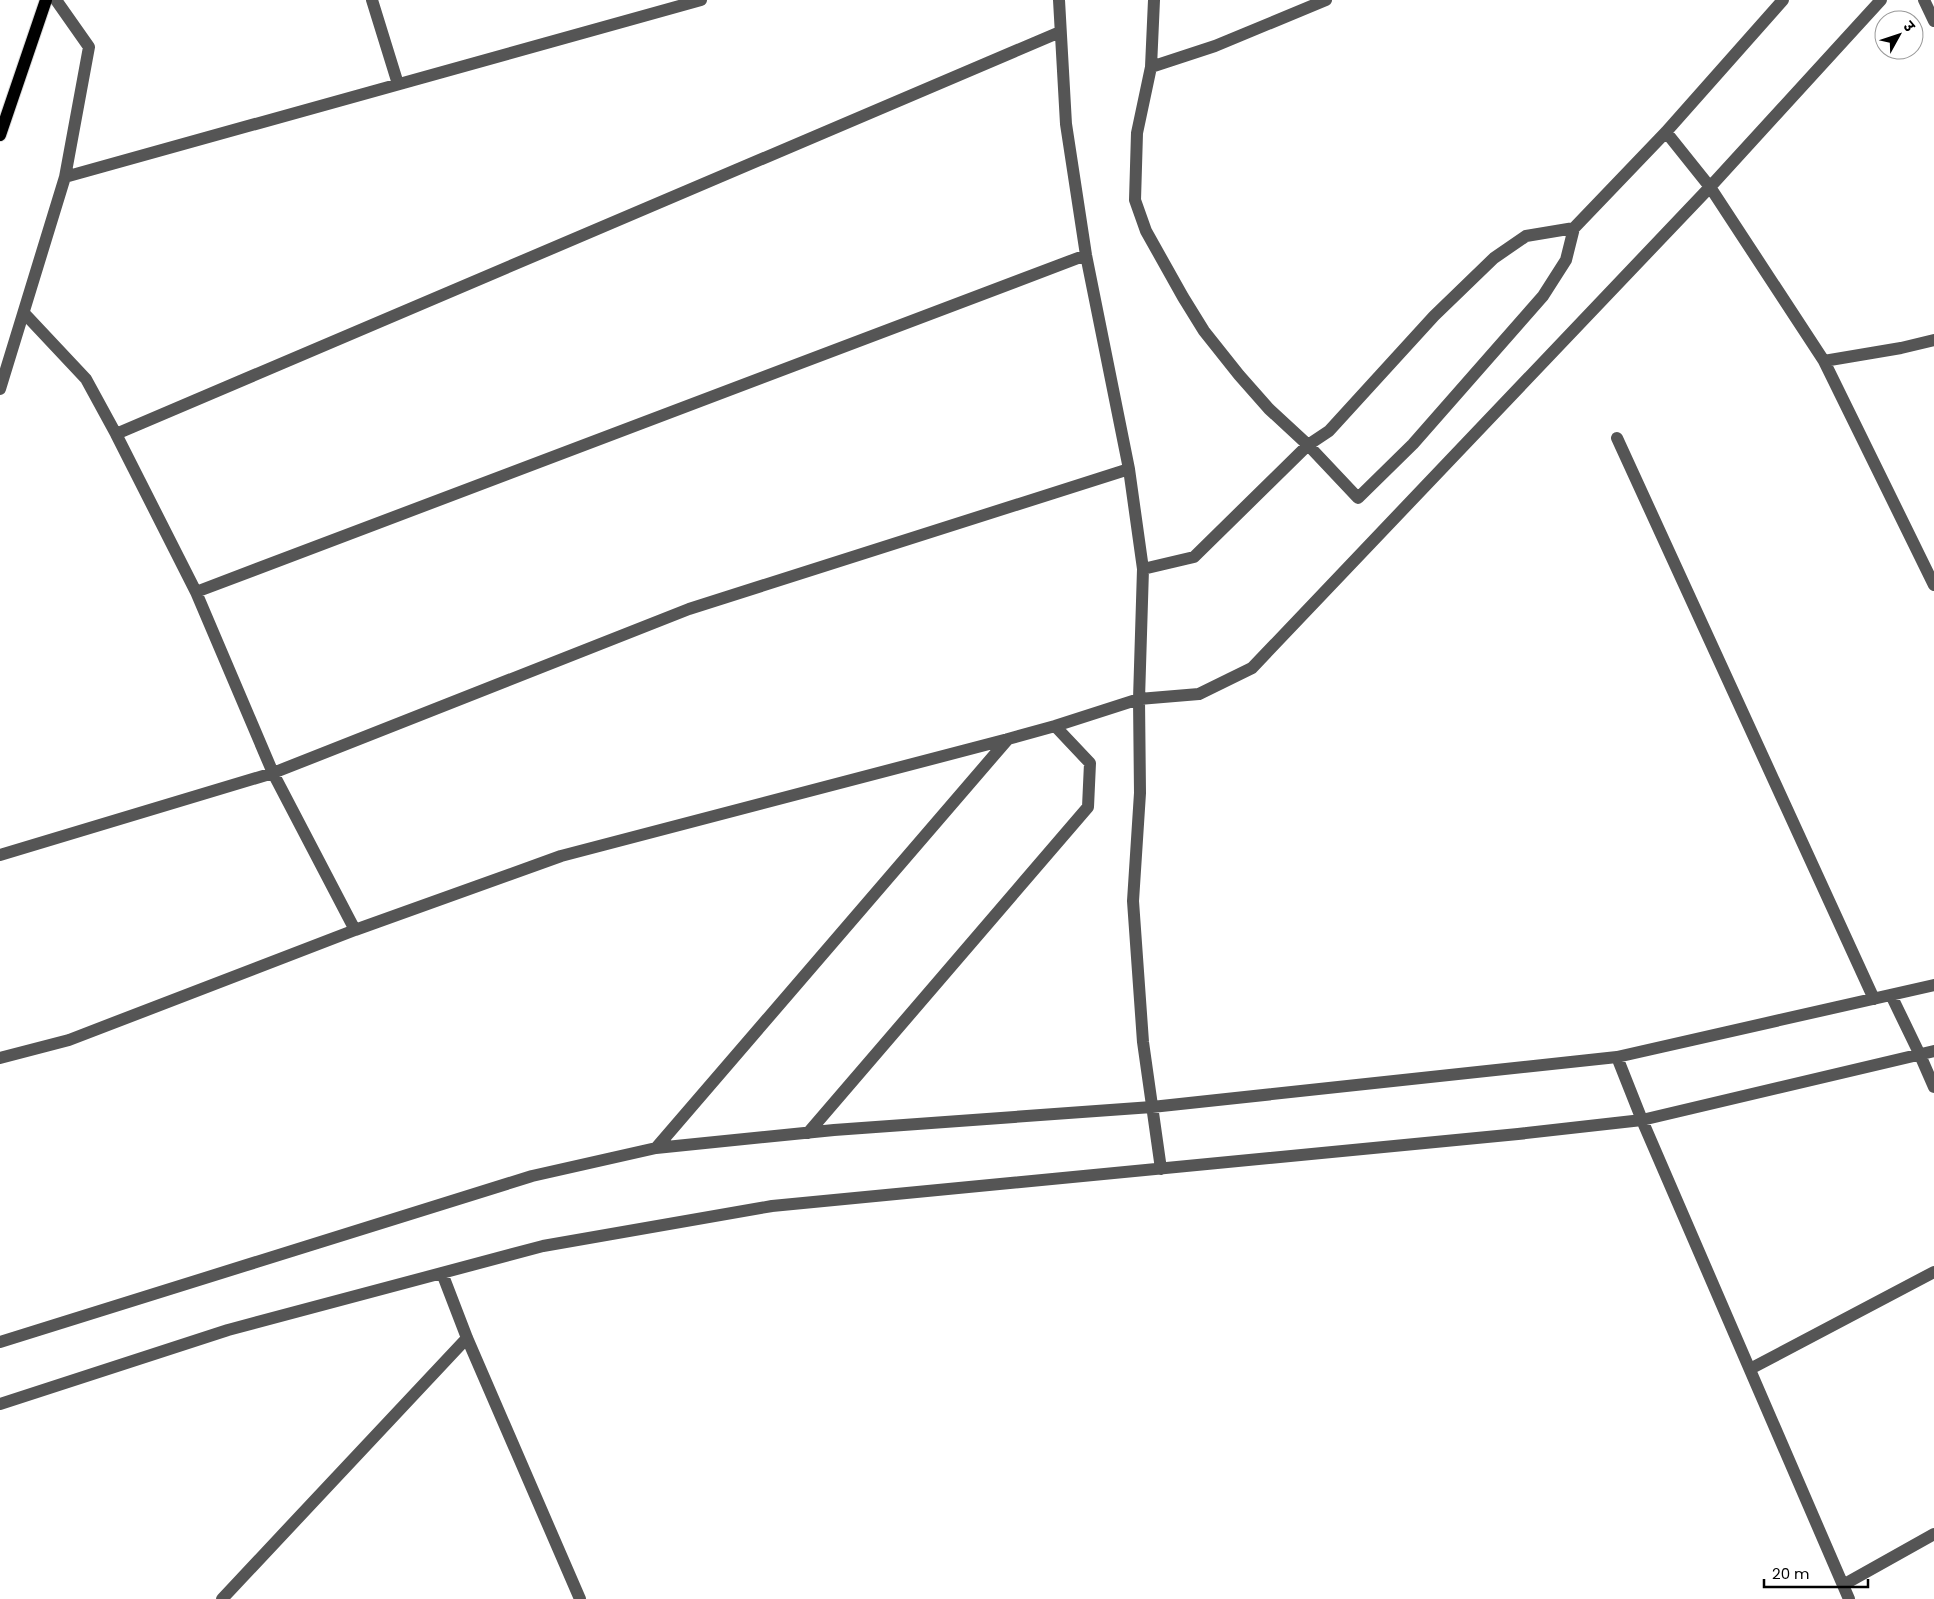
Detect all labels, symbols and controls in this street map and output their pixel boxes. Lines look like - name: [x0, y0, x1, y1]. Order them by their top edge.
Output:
- north arrow: [1874, 10, 1924, 60]
- text: उ: [1898, 16, 1920, 37]
- scale bar: [1764, 1556, 1868, 1588]
- text: 20 m: [1772, 1563, 1810, 1584]

